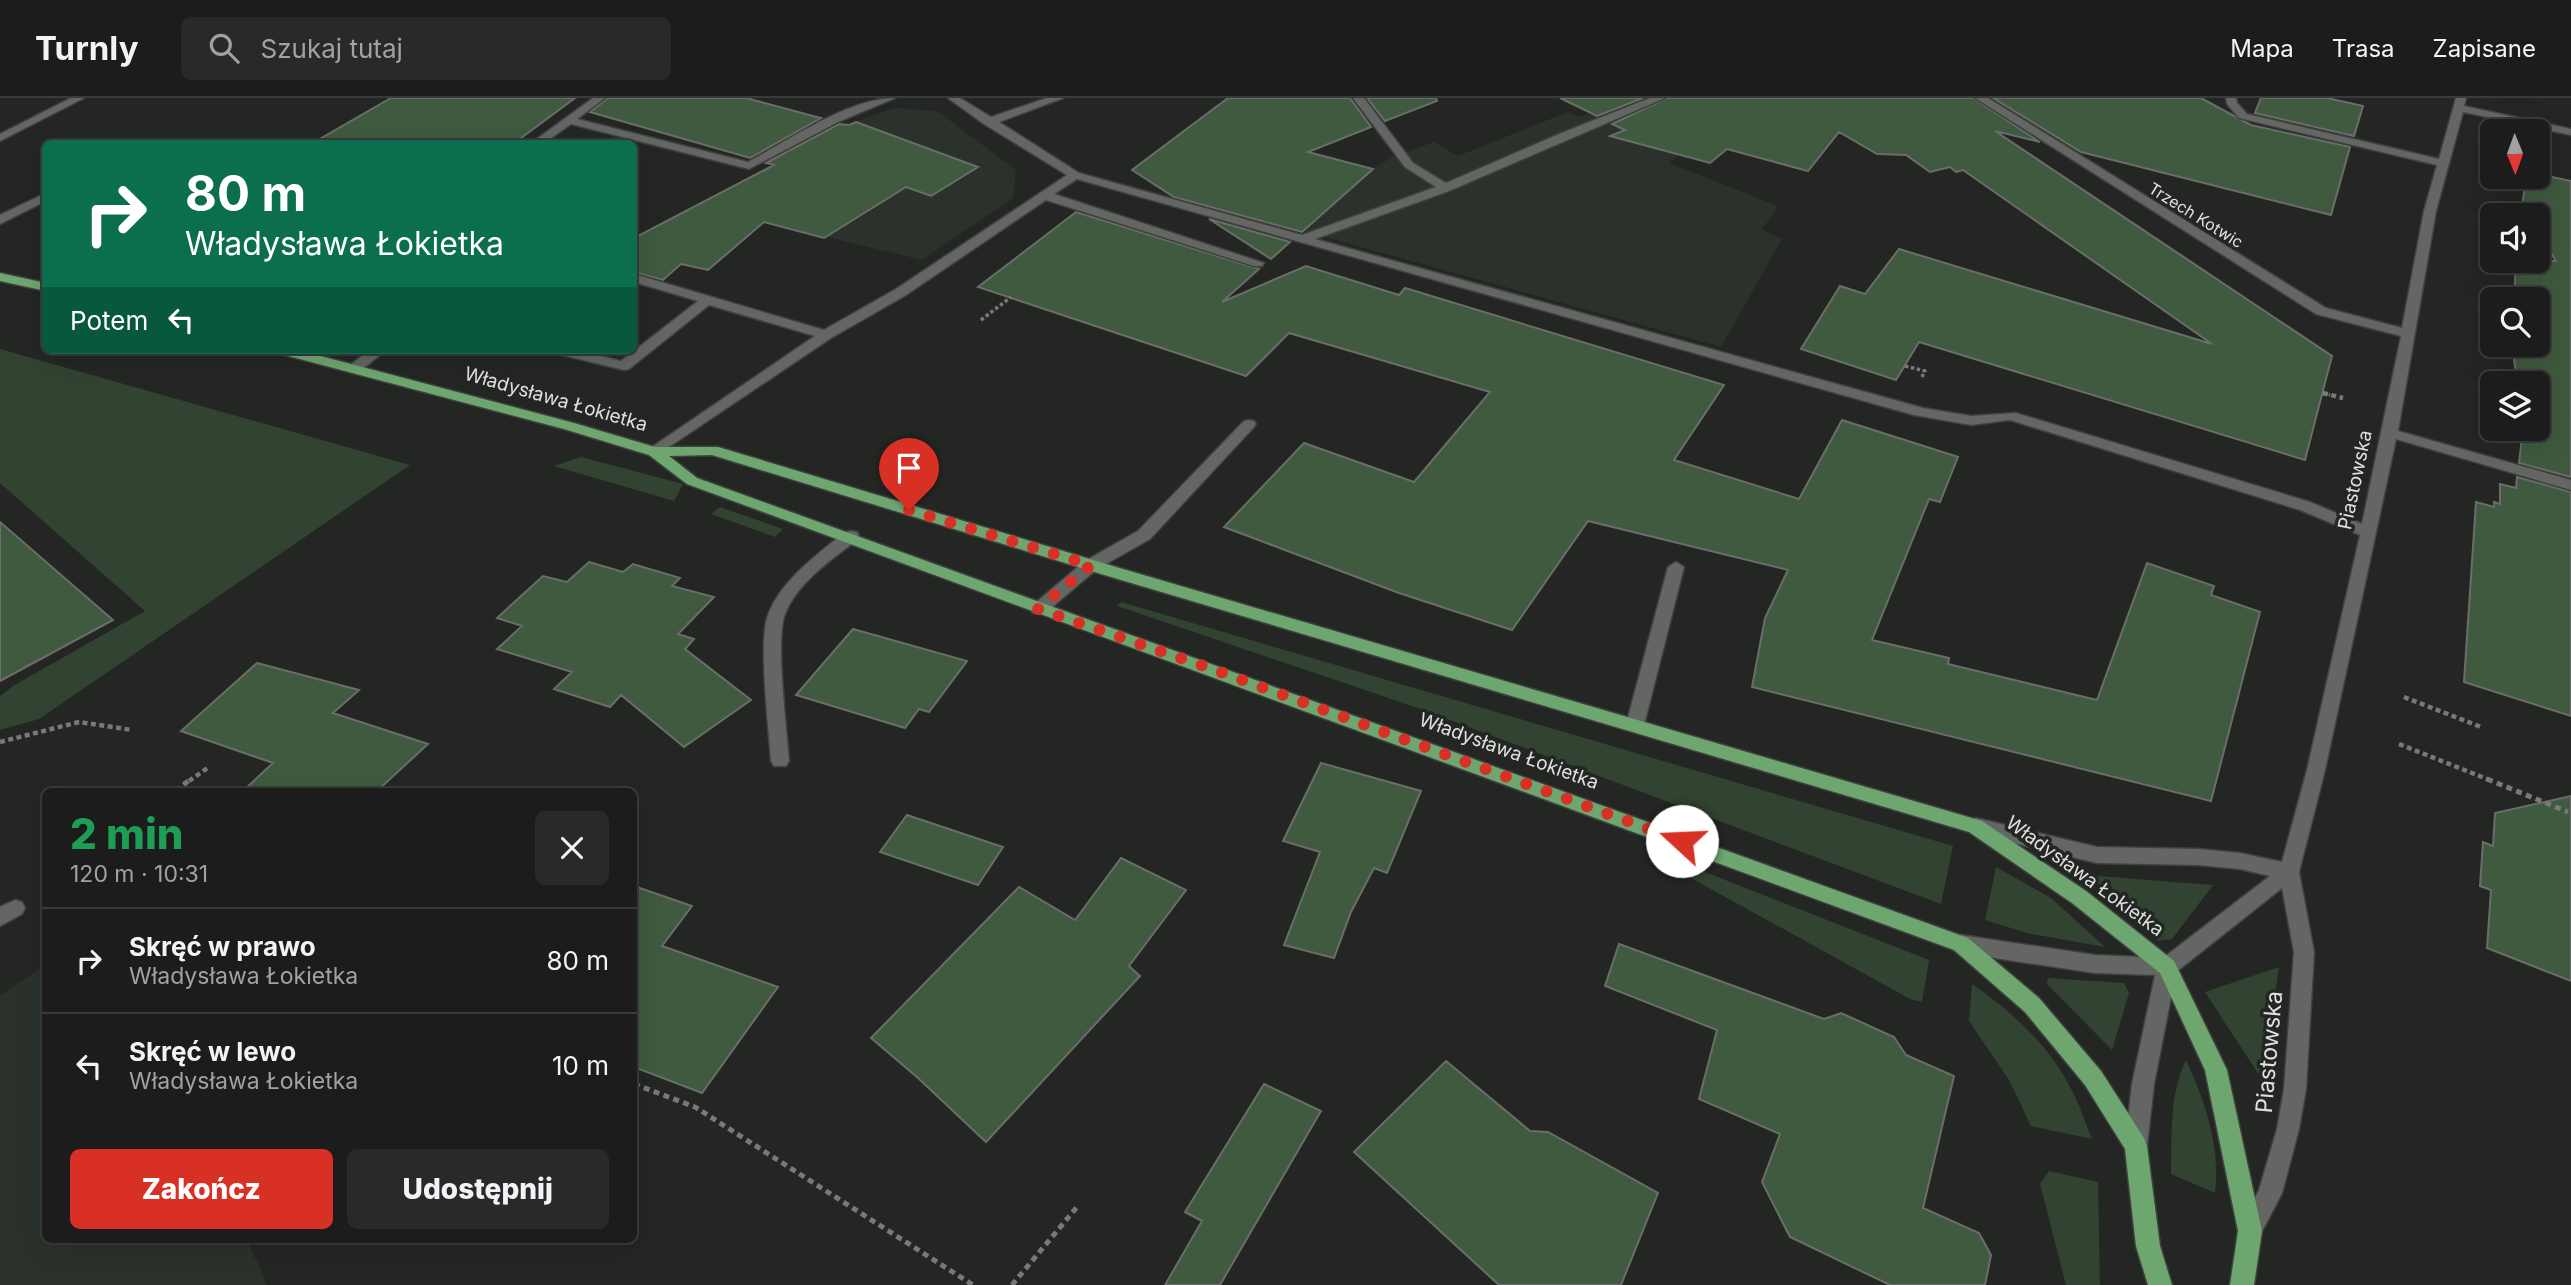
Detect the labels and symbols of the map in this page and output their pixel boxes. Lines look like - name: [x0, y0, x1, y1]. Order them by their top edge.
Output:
- north arrow: [2480, 119, 2550, 189]
- street label: Trzech Kotwic: [2145, 178, 2247, 252]
- street label: Władysława Łokietka: [462, 362, 650, 436]
- street label: Piastowska: [2333, 428, 2377, 532]
- pin: [879, 438, 939, 510]
- street label: Władysława Łokietka: [1416, 708, 1602, 794]
- position arrow: [1645, 804, 1719, 878]
- street label: Władysława Łokietka: [2002, 811, 2168, 941]
- street label: Piastowska: [2250, 990, 2288, 1114]

